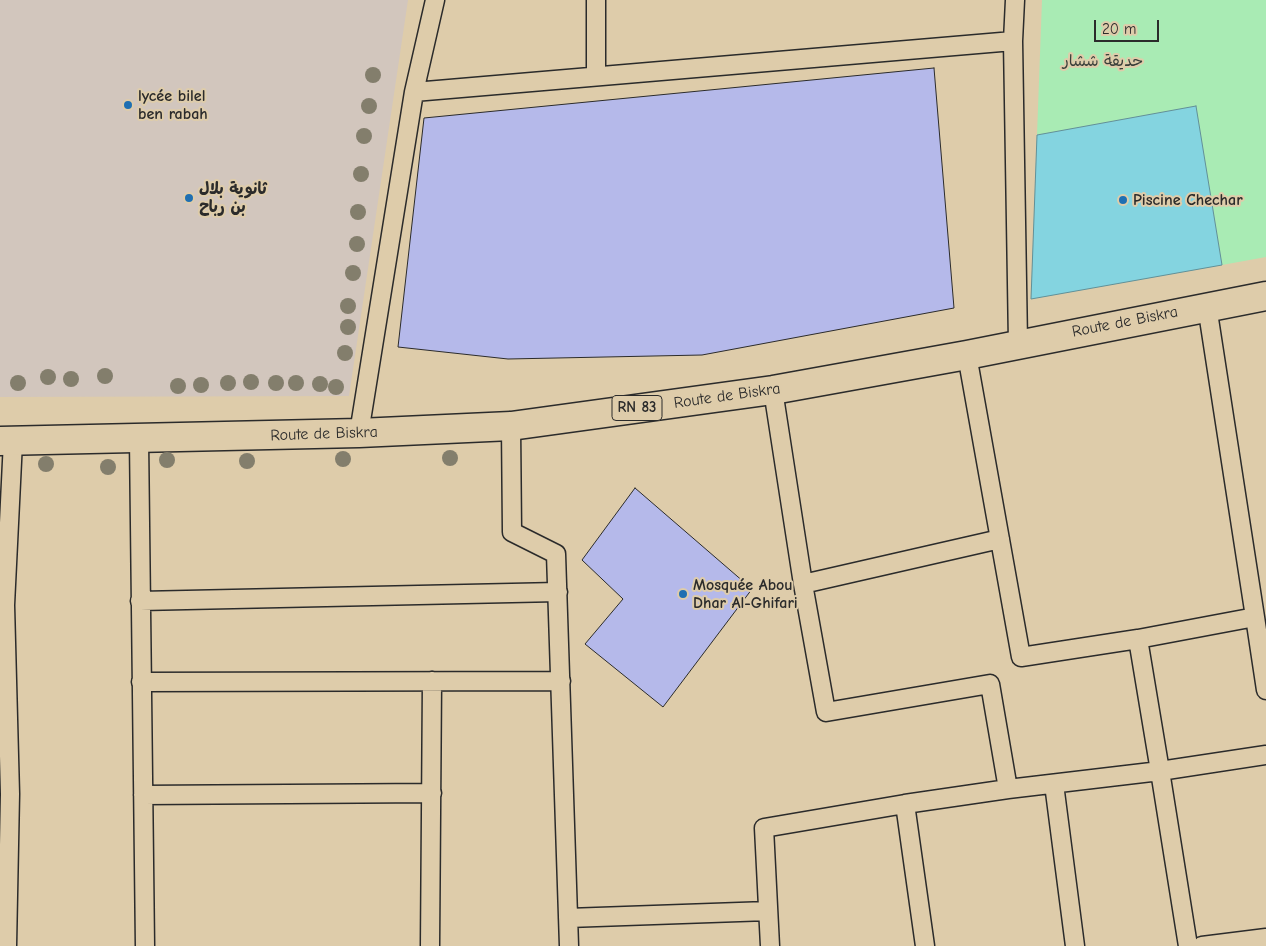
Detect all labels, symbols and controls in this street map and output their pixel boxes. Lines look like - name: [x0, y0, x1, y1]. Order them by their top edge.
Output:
- scale bar: [1096, 10, 1161, 42]
- text: 20 m: [1102, 20, 1136, 38]
- park label: حديقة ششار: [1063, 51, 1143, 71]
- place label: lycée bilel ben rabah: [138, 86, 208, 124]
- marker: lycée bilel ben rabah: [122, 99, 134, 111]
- place label: ثانوية بلال بن رباح: [199, 179, 267, 217]
- place label: Piscine Chechar: [1133, 190, 1243, 210]
- marker: ثانوية بلال بن رباح: [183, 192, 195, 204]
- marker: Piscine Chechar: [1117, 194, 1129, 206]
- street label: Route de Biskra: [1070, 302, 1180, 342]
- street label: Route de Biskra: [672, 379, 782, 413]
- road number: RN 83: [612, 396, 662, 420]
- street label: Route de Biskra: [270, 423, 378, 445]
- place label: Mosquée Abou Dhar Al-Ghifari: [693, 575, 798, 613]
- marker: Mosquée Abou Dhar Al-Ghifari: [677, 588, 689, 600]

